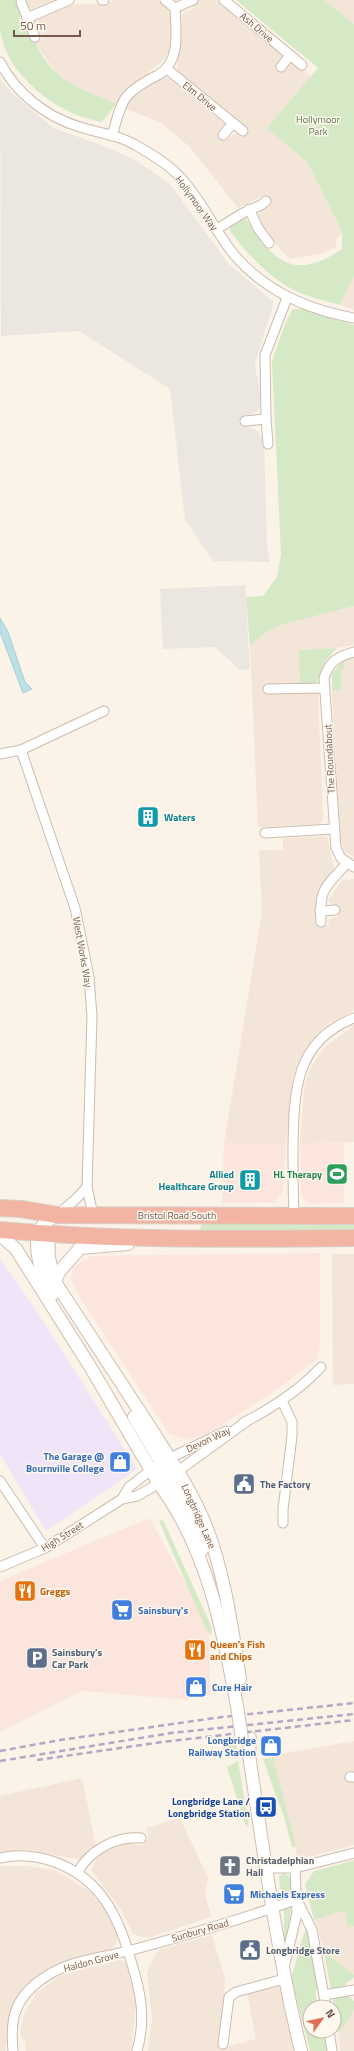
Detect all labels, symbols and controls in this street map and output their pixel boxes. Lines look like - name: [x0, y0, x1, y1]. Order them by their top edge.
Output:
- street label: Ash Drive: [237, 9, 277, 46]
- scale bar: [14, 12, 80, 38]
- text: 50 m: [20, 16, 46, 35]
- street label: Elm Drive: [179, 78, 220, 115]
- park label: Hollymoor Park: [296, 112, 340, 139]
- street label: Hollymoor Way: [172, 173, 222, 234]
- street label: The Roundabout: [320, 723, 339, 794]
- building icon: Waters: [135, 804, 161, 830]
- place label: Waters: [164, 810, 196, 825]
- street label: West Works Way: [69, 916, 96, 989]
- sports icon: HL Therapy: [324, 1161, 350, 1187]
- place label: Allied Healthcare Group: [159, 1167, 235, 1194]
- building icon: Allied Healthcare Group: [237, 1167, 263, 1193]
- place label: HL Therapy: [273, 1167, 322, 1182]
- street label: Bristol Road South: [138, 1208, 216, 1223]
- street label: Devon Way: [184, 1423, 233, 1456]
- place label: The Garage @ Bournville College: [26, 1449, 104, 1476]
- shop icon: The Garage @ Bournville College: [107, 1449, 133, 1475]
- public building icon: The Factory: [231, 1471, 257, 1497]
- place label: The Factory: [260, 1477, 310, 1492]
- street label: Longbridge Lane: [178, 1481, 219, 1551]
- street label: High Street: [38, 1517, 87, 1555]
- restaurant icon: Greggs: [12, 1578, 38, 1604]
- place label: Greggs: [40, 1584, 71, 1599]
- supermarket icon: Sainsbury's: [109, 1597, 135, 1623]
- place label: Sainsbury's: [138, 1603, 188, 1618]
- restaurant icon: Queen's Fish and Chips: [182, 1637, 208, 1663]
- place label: Queen's Fish and Chips: [210, 1637, 265, 1664]
- parking icon: Sainsbury's Car Park: [24, 1645, 50, 1671]
- place label: Sainsbury's Car Park: [52, 1645, 102, 1672]
- shop icon: Cure Hair: [183, 1674, 209, 1700]
- place label: Cure Hair: [212, 1680, 252, 1695]
- place label: Longbridge Railway Station: [188, 1733, 256, 1760]
- shop icon: Longbridge Railway Station: [258, 1733, 284, 1759]
- place label: Longbridge Lane / Longbridge Station: [168, 1794, 250, 1821]
- bus stop icon: Longbridge Lane / Longbridge Station: [253, 1794, 279, 1820]
- church icon: Christadelphian Hall: [217, 1853, 243, 1879]
- place label: Christadelphian Hall: [246, 1853, 314, 1880]
- supermarket icon: Michaels Express: [221, 1881, 247, 1907]
- place label: Michaels Express: [250, 1887, 325, 1902]
- street label: Sunbury Road: [170, 1915, 230, 1946]
- public building icon: Longbridge Store: [237, 1937, 263, 1963]
- place label: Longbridge Store: [266, 1943, 340, 1958]
- street label: Haldon Grove: [62, 1947, 120, 1976]
- north arrow: [302, 1999, 342, 2039]
- text: N: [322, 2006, 339, 2021]

